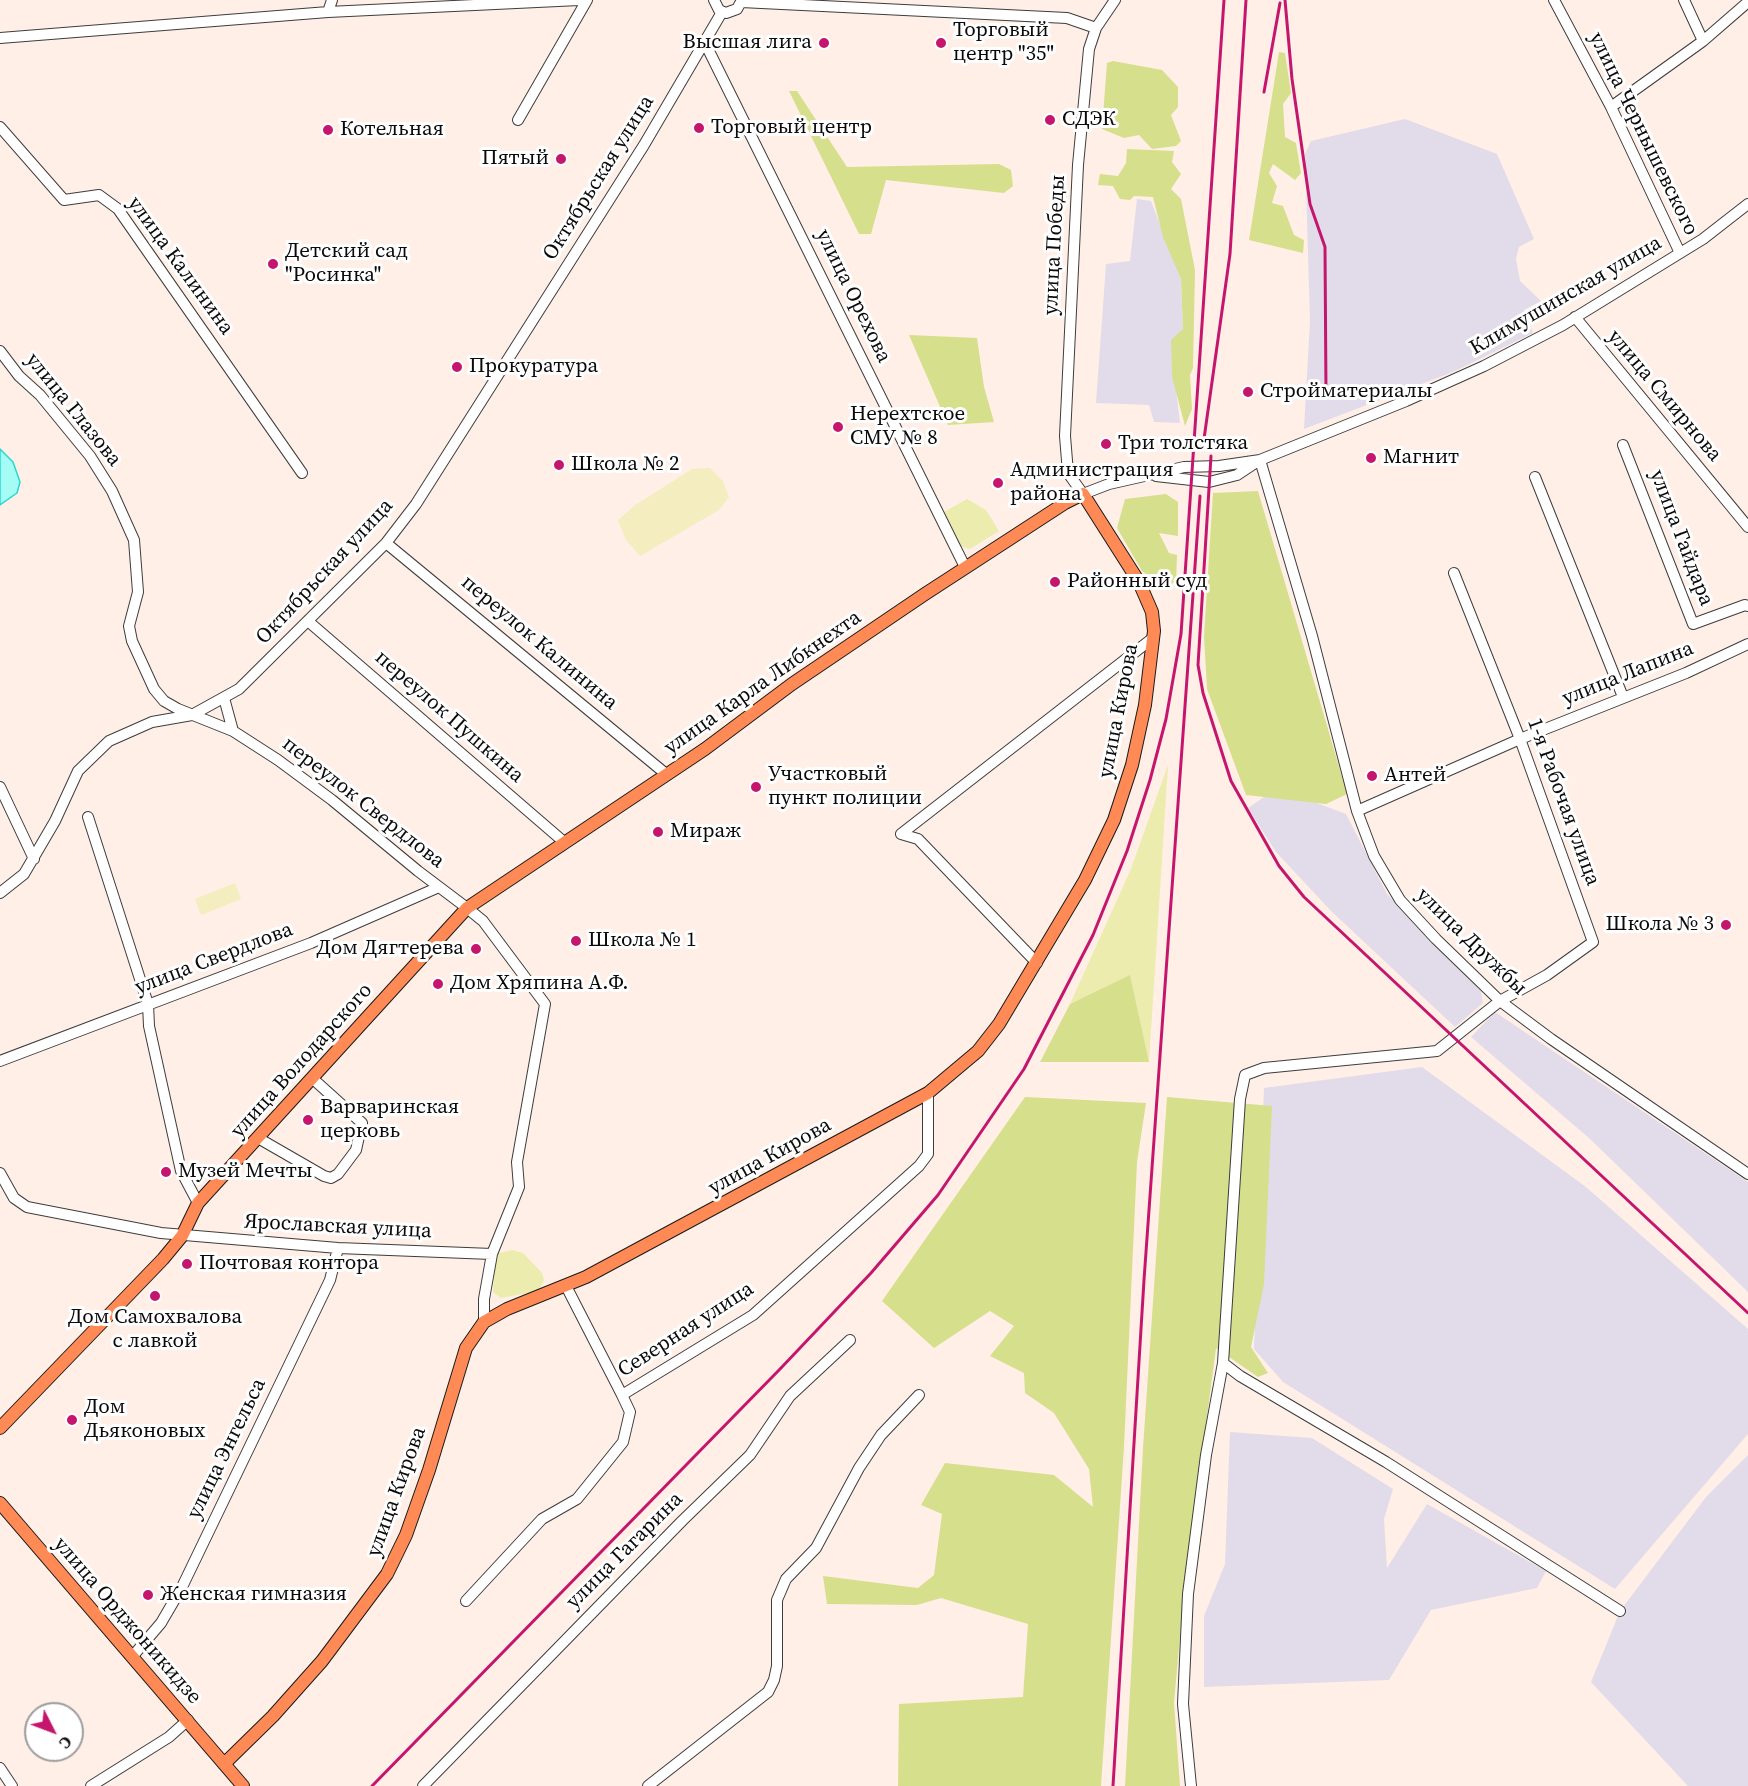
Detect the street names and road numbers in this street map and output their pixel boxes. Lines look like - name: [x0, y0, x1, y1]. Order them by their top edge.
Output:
- street label: улица Чернышевского: [1583, 28, 1703, 240]
- street label: Октябрьская улица: [538, 91, 660, 265]
- street label: улица Победы: [1039, 174, 1071, 316]
- street label: улица Калинина: [121, 192, 239, 340]
- street label: улица Орехова: [810, 225, 896, 367]
- street label: Климушинская улица: [1466, 231, 1666, 361]
- street label: улица Смирнова: [1601, 325, 1727, 467]
- street label: улица Глазова: [20, 348, 126, 472]
- street label: улица Гайдара: [1643, 466, 1719, 610]
- street label: Октябрьская улица: [251, 494, 399, 650]
- street label: переулок Калинина: [456, 570, 622, 716]
- street label: улица Карла Либкнехта: [660, 605, 866, 761]
- street label: улица Лапина: [1559, 636, 1697, 712]
- street label: улица Кирова: [1094, 642, 1144, 780]
- street label: переулок Пушкина: [369, 645, 529, 789]
- street label: 1-я Рабочая улица: [1521, 715, 1605, 889]
- street label: переулок Свердлова: [277, 732, 449, 874]
- street label: улица Дружбы: [1410, 883, 1532, 1001]
- street label: улица Свердлова: [131, 917, 297, 1001]
- street label: улица Володарского: [226, 978, 378, 1144]
- street label: улица Кирова: [704, 1113, 836, 1201]
- street label: Ярославская улица: [244, 1210, 432, 1244]
- street label: Северная улица: [613, 1277, 759, 1383]
- street label: улица Энгельса: [182, 1375, 272, 1523]
- street label: улица Кирова: [362, 1424, 432, 1560]
- street label: улица Гагарина: [561, 1487, 689, 1615]
- street label: улица Орджоникидзе: [48, 1532, 206, 1710]

